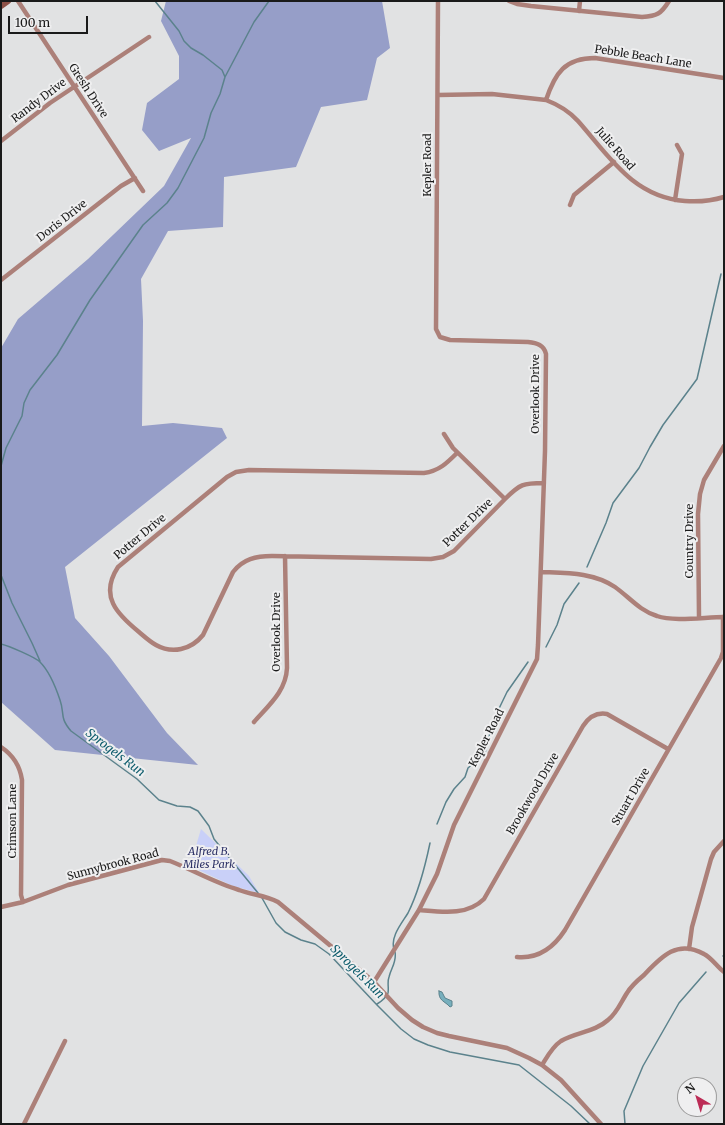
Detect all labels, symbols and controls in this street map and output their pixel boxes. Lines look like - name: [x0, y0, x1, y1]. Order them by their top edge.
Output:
- scale bar: [10, 8, 90, 34]
- text: 100 m: [15, 15, 50, 30]
- street label: Pebble Beach Lane: [594, 43, 692, 71]
- street label: Gresh Drive: [66, 61, 110, 121]
- street label: Randy Drive: [9, 76, 69, 126]
- street label: Julie Road: [593, 125, 637, 173]
- street label: Kepler Road: [421, 133, 435, 197]
- street label: Doris Drive: [34, 197, 90, 245]
- street label: Overlook Drive: [529, 354, 543, 434]
- street label: Potter Drive: [441, 496, 495, 550]
- street label: Country Drive: [683, 504, 697, 578]
- street label: Potter Drive: [111, 512, 169, 562]
- street label: Overlook Drive: [270, 592, 284, 672]
- street label: Kepler Road: [467, 707, 507, 769]
- water label: Sprogels Run: [83, 726, 147, 780]
- street label: Brookwood Drive: [504, 751, 562, 837]
- street label: Stuart Drive: [609, 766, 653, 828]
- street label: Crimson Lane: [6, 784, 20, 858]
- park label: Alfred B. Miles Park: [183, 845, 235, 871]
- street label: Sunnybrook Road: [66, 846, 160, 884]
- water label: Sprogels Run: [327, 942, 387, 1002]
- north arrow: [677, 1077, 717, 1117]
- text: N: [682, 1080, 698, 1097]

